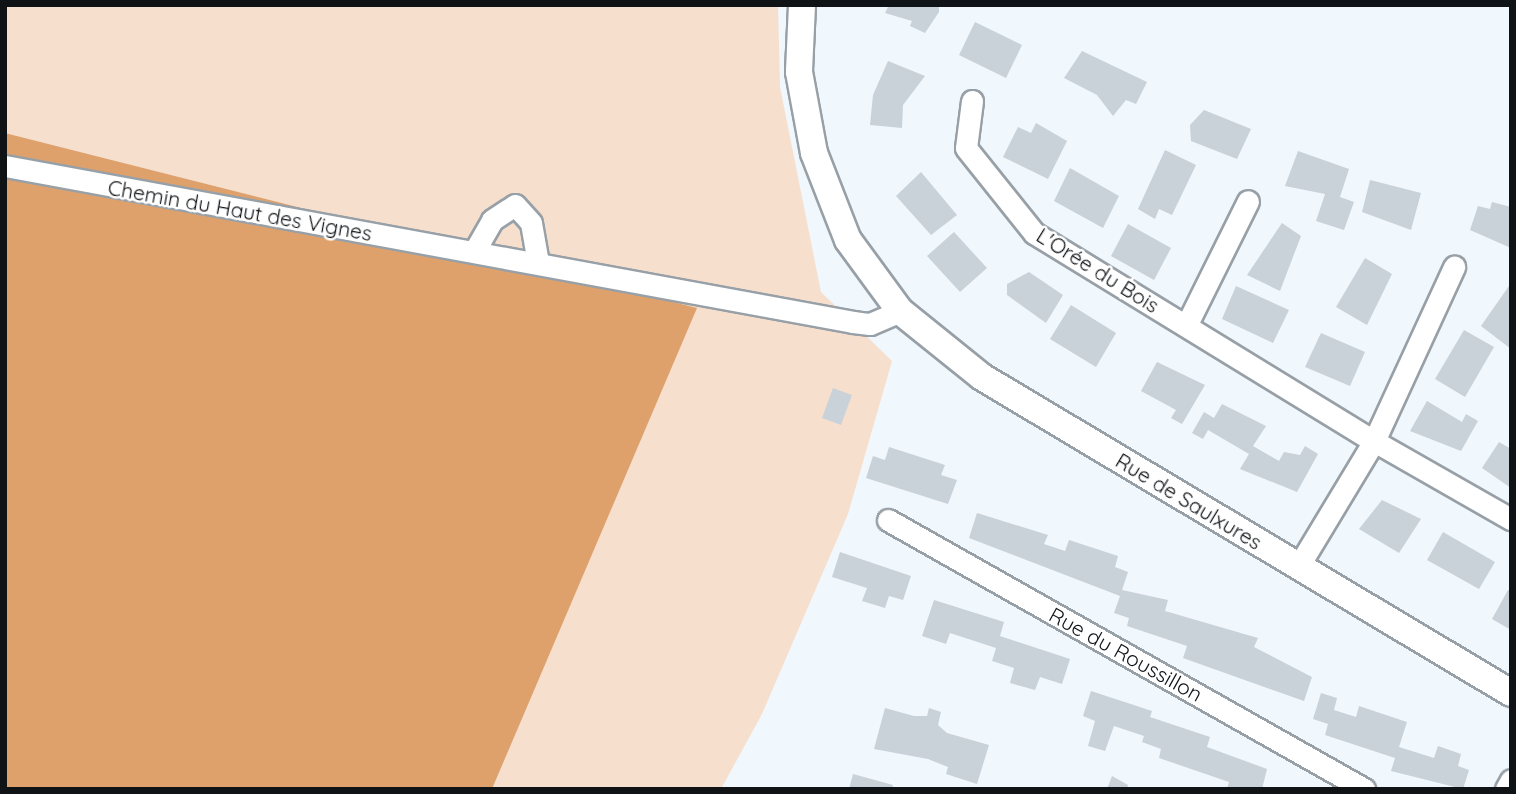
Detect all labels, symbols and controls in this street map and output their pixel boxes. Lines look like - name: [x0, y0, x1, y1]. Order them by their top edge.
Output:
- street label: Chemin du Haut des Vignes: [106, 174, 374, 246]
- street label: L'Orée du Bois: [1032, 222, 1164, 318]
- street label: Rue de Saulxures: [1111, 447, 1267, 555]
- street label: Rue du Roussillon: [1045, 601, 1207, 707]

